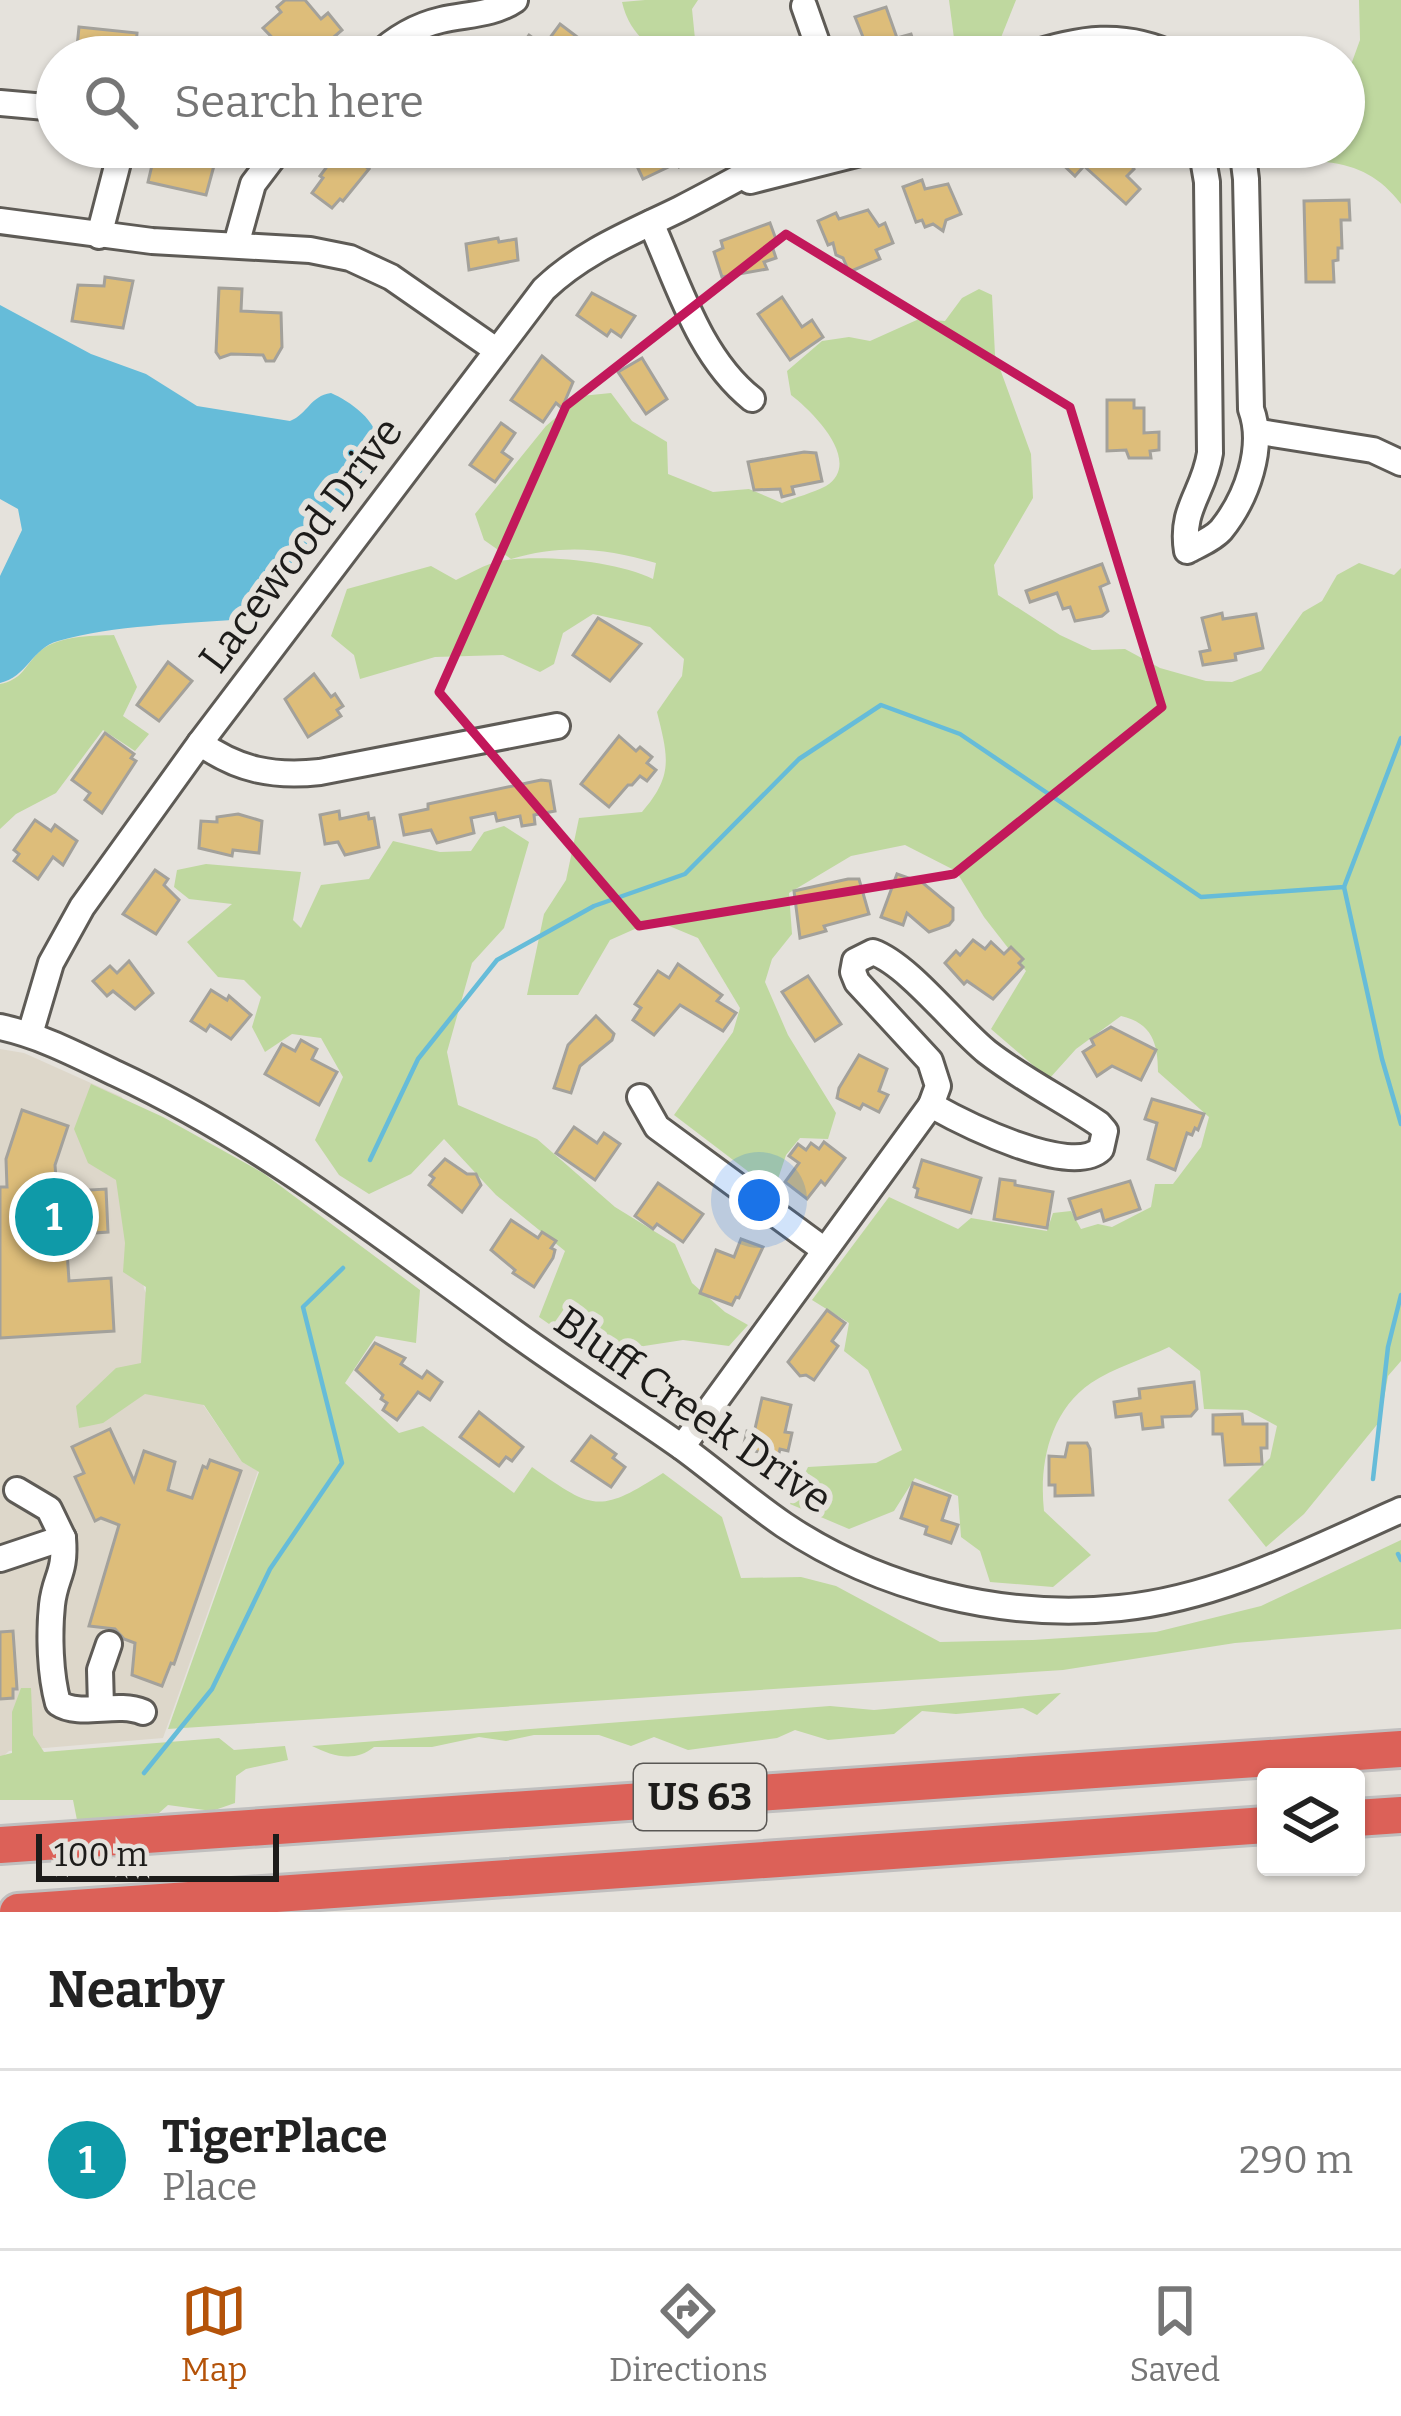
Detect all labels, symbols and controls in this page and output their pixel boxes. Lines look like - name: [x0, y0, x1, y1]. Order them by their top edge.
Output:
- search box: [36, 36, 1365, 168]
- icon: search: [78, 69, 144, 135]
- text: Search here: [174, 75, 424, 129]
- street label: Lacewood Drive: [189, 408, 413, 682]
- your location: [729, 1170, 789, 1230]
- pin: 1: [15, 1172, 93, 1262]
- street label: Bluff Creek Drive: [545, 1296, 841, 1524]
- road number: US 63: [634, 1764, 766, 1830]
- map controls: [1257, 1768, 1365, 1876]
- button: layers: [1257, 1768, 1365, 1876]
- scale bar: [36, 1828, 279, 1881]
- text: 100 m: [54, 1835, 148, 1875]
- text: Nearby: [48, 1959, 224, 2021]
- text: TigerPlace: [162, 2110, 387, 2164]
- text: 1: [79, 2137, 95, 2183]
- text: 290 m: [1239, 2137, 1353, 2183]
- text: Place: [162, 2164, 257, 2210]
- tab: Map: [181, 2278, 247, 2390]
- tab: Directions: [609, 2278, 768, 2390]
- tab: Saved: [1130, 2278, 1220, 2390]

